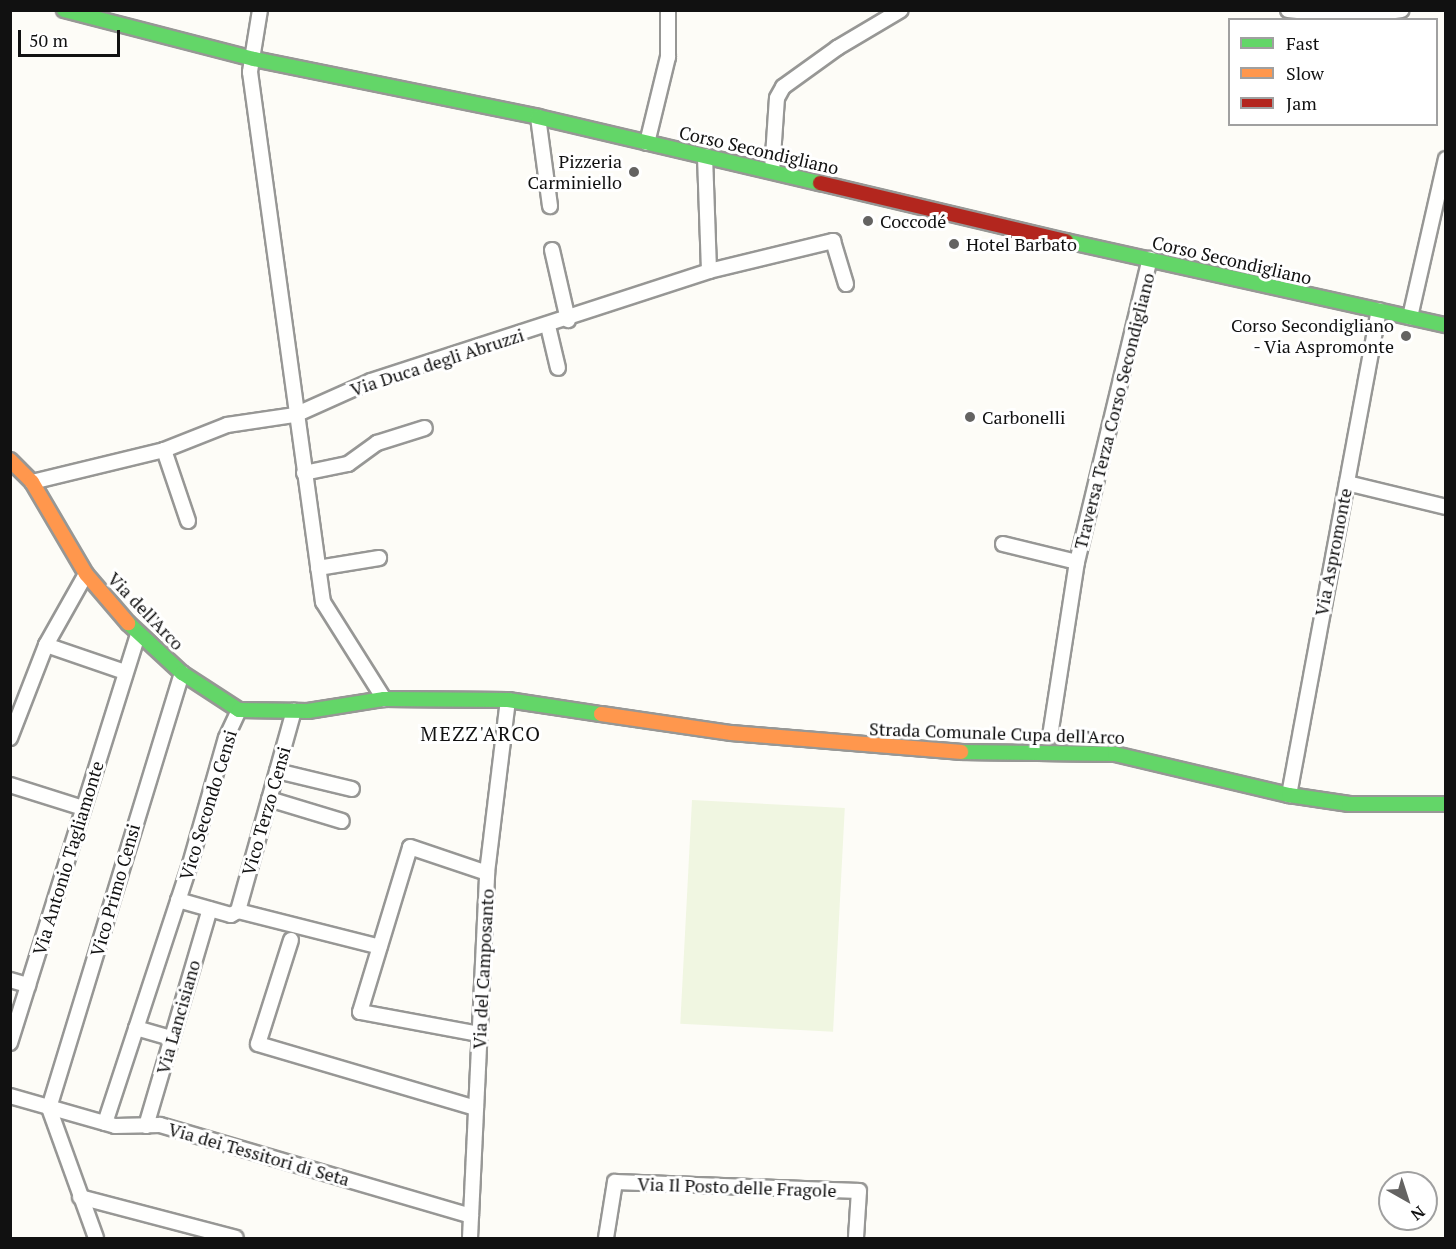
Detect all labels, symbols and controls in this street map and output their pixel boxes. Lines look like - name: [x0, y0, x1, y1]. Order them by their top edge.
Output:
- scale bar: [21, 18, 123, 56]
- legend: [1228, 18, 1438, 126]
- text: 50 m: [29, 28, 68, 52]
- text: Fast: [1286, 31, 1319, 55]
- text: Slow: [1286, 61, 1324, 85]
- text: Jam: [1286, 91, 1317, 115]
- street label: Corso Secondigliano: [677, 121, 841, 179]
- place label: Pizzeria Carminiello: [528, 151, 622, 194]
- marker: Pizzeria Carminiello: [627, 165, 641, 179]
- place label: Coccodé: [880, 210, 946, 232]
- marker: Coccodé: [861, 214, 875, 228]
- street label: Corso Secondigliano: [1150, 231, 1314, 289]
- place label: Hotel Barbato: [966, 233, 1077, 255]
- marker: Hotel Barbato: [947, 237, 961, 251]
- street label: Traversa Terza Corso Secondigliano: [1069, 271, 1159, 551]
- place label: Corso Secondigliano - Via Aspromonte: [1231, 315, 1394, 358]
- street label: Via Duca degli Abruzzi: [347, 324, 527, 400]
- marker: Corso Secondigliano - Via Aspromonte: [1399, 329, 1413, 343]
- place label: Carbonelli: [982, 406, 1065, 428]
- marker: Carbonelli: [963, 410, 977, 424]
- street label: Via Aspromonte: [1310, 486, 1356, 618]
- street label: Via dell'Arco: [103, 568, 189, 654]
- street label: Strada Comunale Cupa dell'Arco: [869, 718, 1125, 748]
- district label: MEZZ'ARCO: [420, 721, 542, 745]
- street label: Vico Secondo Censi: [175, 727, 241, 883]
- street label: Vico Terzo Censi: [237, 744, 295, 878]
- street label: Via Antonio Tagliamonte: [28, 758, 108, 958]
- street label: Vico Primo Censi: [86, 821, 144, 959]
- street label: Via del Camposanto: [468, 888, 498, 1050]
- street label: Via Lancisiano: [151, 957, 205, 1077]
- street label: Via dei Tessitori di Seta: [166, 1118, 352, 1190]
- north arrow: [1378, 1171, 1438, 1231]
- street label: Via Il Posto delle Fragole: [637, 1173, 837, 1201]
- text: N: [1406, 1201, 1430, 1226]

